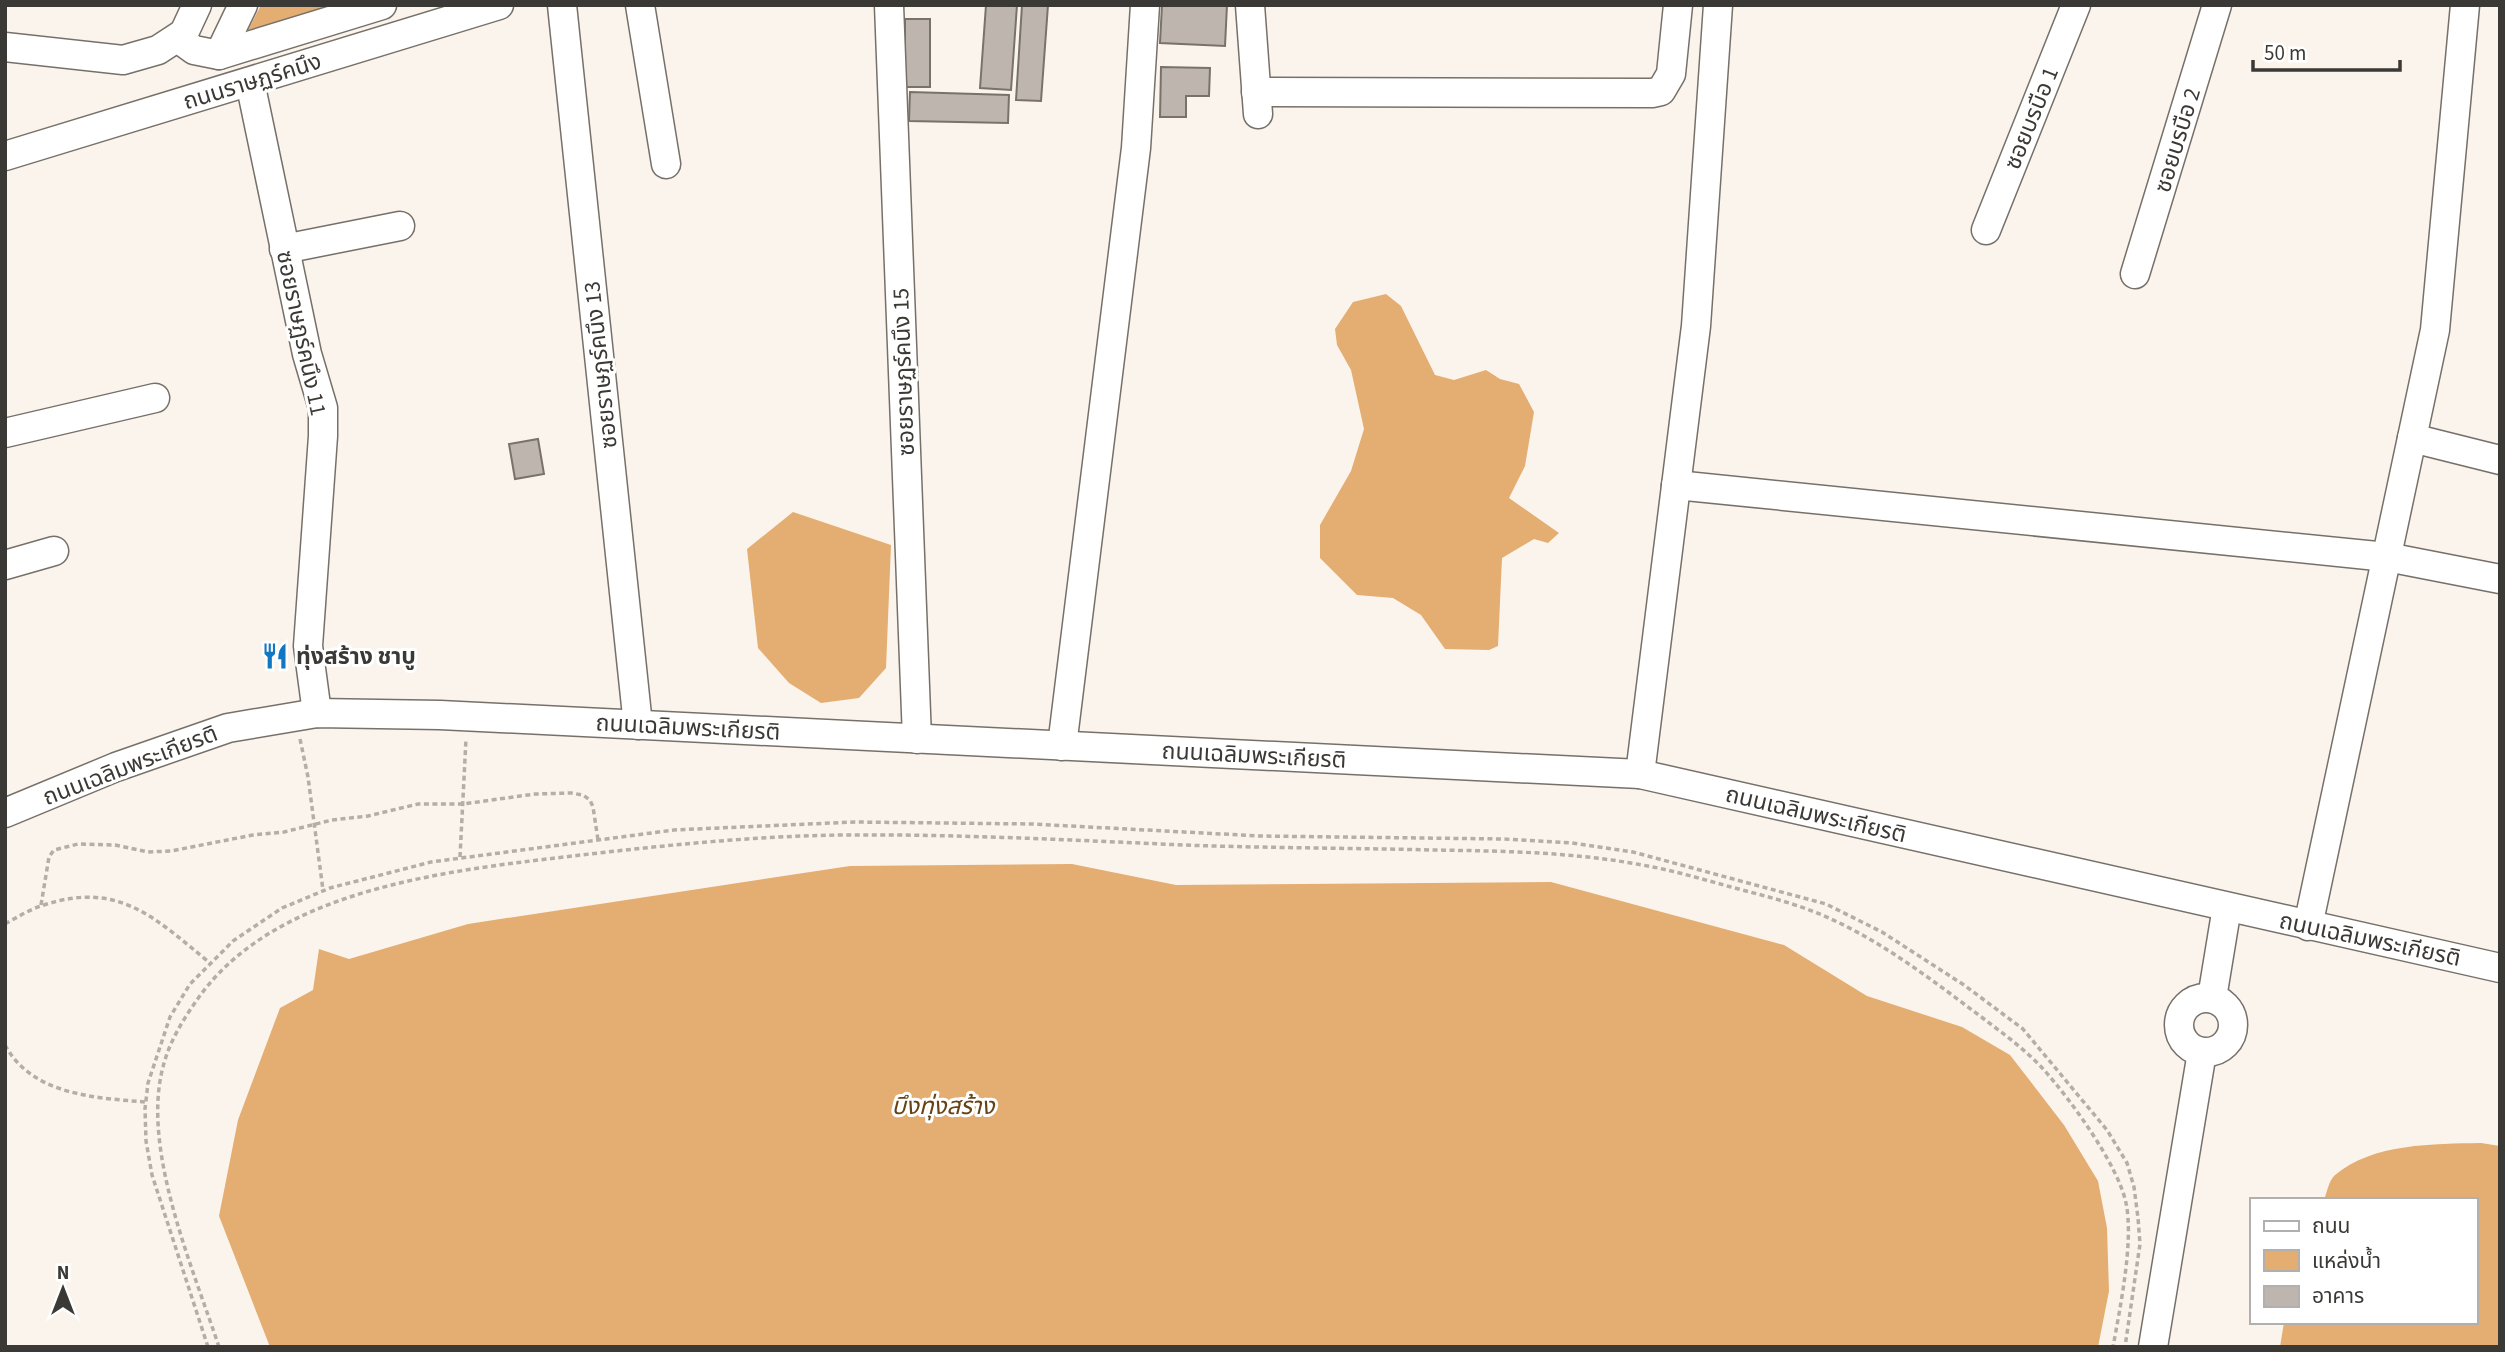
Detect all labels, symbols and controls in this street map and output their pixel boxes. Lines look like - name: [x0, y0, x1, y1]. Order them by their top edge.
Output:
- scale bar: [2253, 28, 2400, 72]
- text: 50 m: [2264, 38, 2306, 68]
- street label: ถนนราษฏร์คนึง: [179, 45, 325, 118]
- street label: ซอยบรบือ 1: [1996, 62, 2067, 174]
- street label: ซอยบรบือ 2: [2146, 84, 2209, 197]
- street label: ซอยราษฏร์คนึง 11: [268, 247, 335, 419]
- street label: ซอยราษฏร์คนึง 13: [575, 280, 626, 450]
- street label: ซอยราษฏร์คนึง 15: [884, 287, 923, 457]
- place label: ทุ่งสร้าง ชาบู: [296, 640, 416, 673]
- restaurant icon: ทุ่งสร้าง ชาบู: [260, 641, 290, 671]
- street label: ถนนเฉลิมพระเกียรติ: [595, 706, 781, 749]
- street label: ถนนเฉลิมพระเกียรติ: [38, 717, 222, 814]
- street label: ถนนเฉลิมพระเกียรติ: [1161, 734, 1347, 777]
- street label: ถนนเฉลิมพระเกียรติ: [1722, 778, 1910, 851]
- street label: ถนนเฉลิมพระเกียรติ: [2276, 904, 2464, 975]
- water label: บึงทุ่งสร้าง: [892, 1089, 996, 1124]
- legend: [2250, 1198, 2477, 1324]
- text: ถนน: [2312, 1211, 2350, 1241]
- text: แหล่งน้ำ: [2312, 1246, 2381, 1276]
- north arrow: [28, 1254, 98, 1324]
- text: N: [57, 1260, 69, 1287]
- text: อาคาร: [2312, 1281, 2364, 1311]

